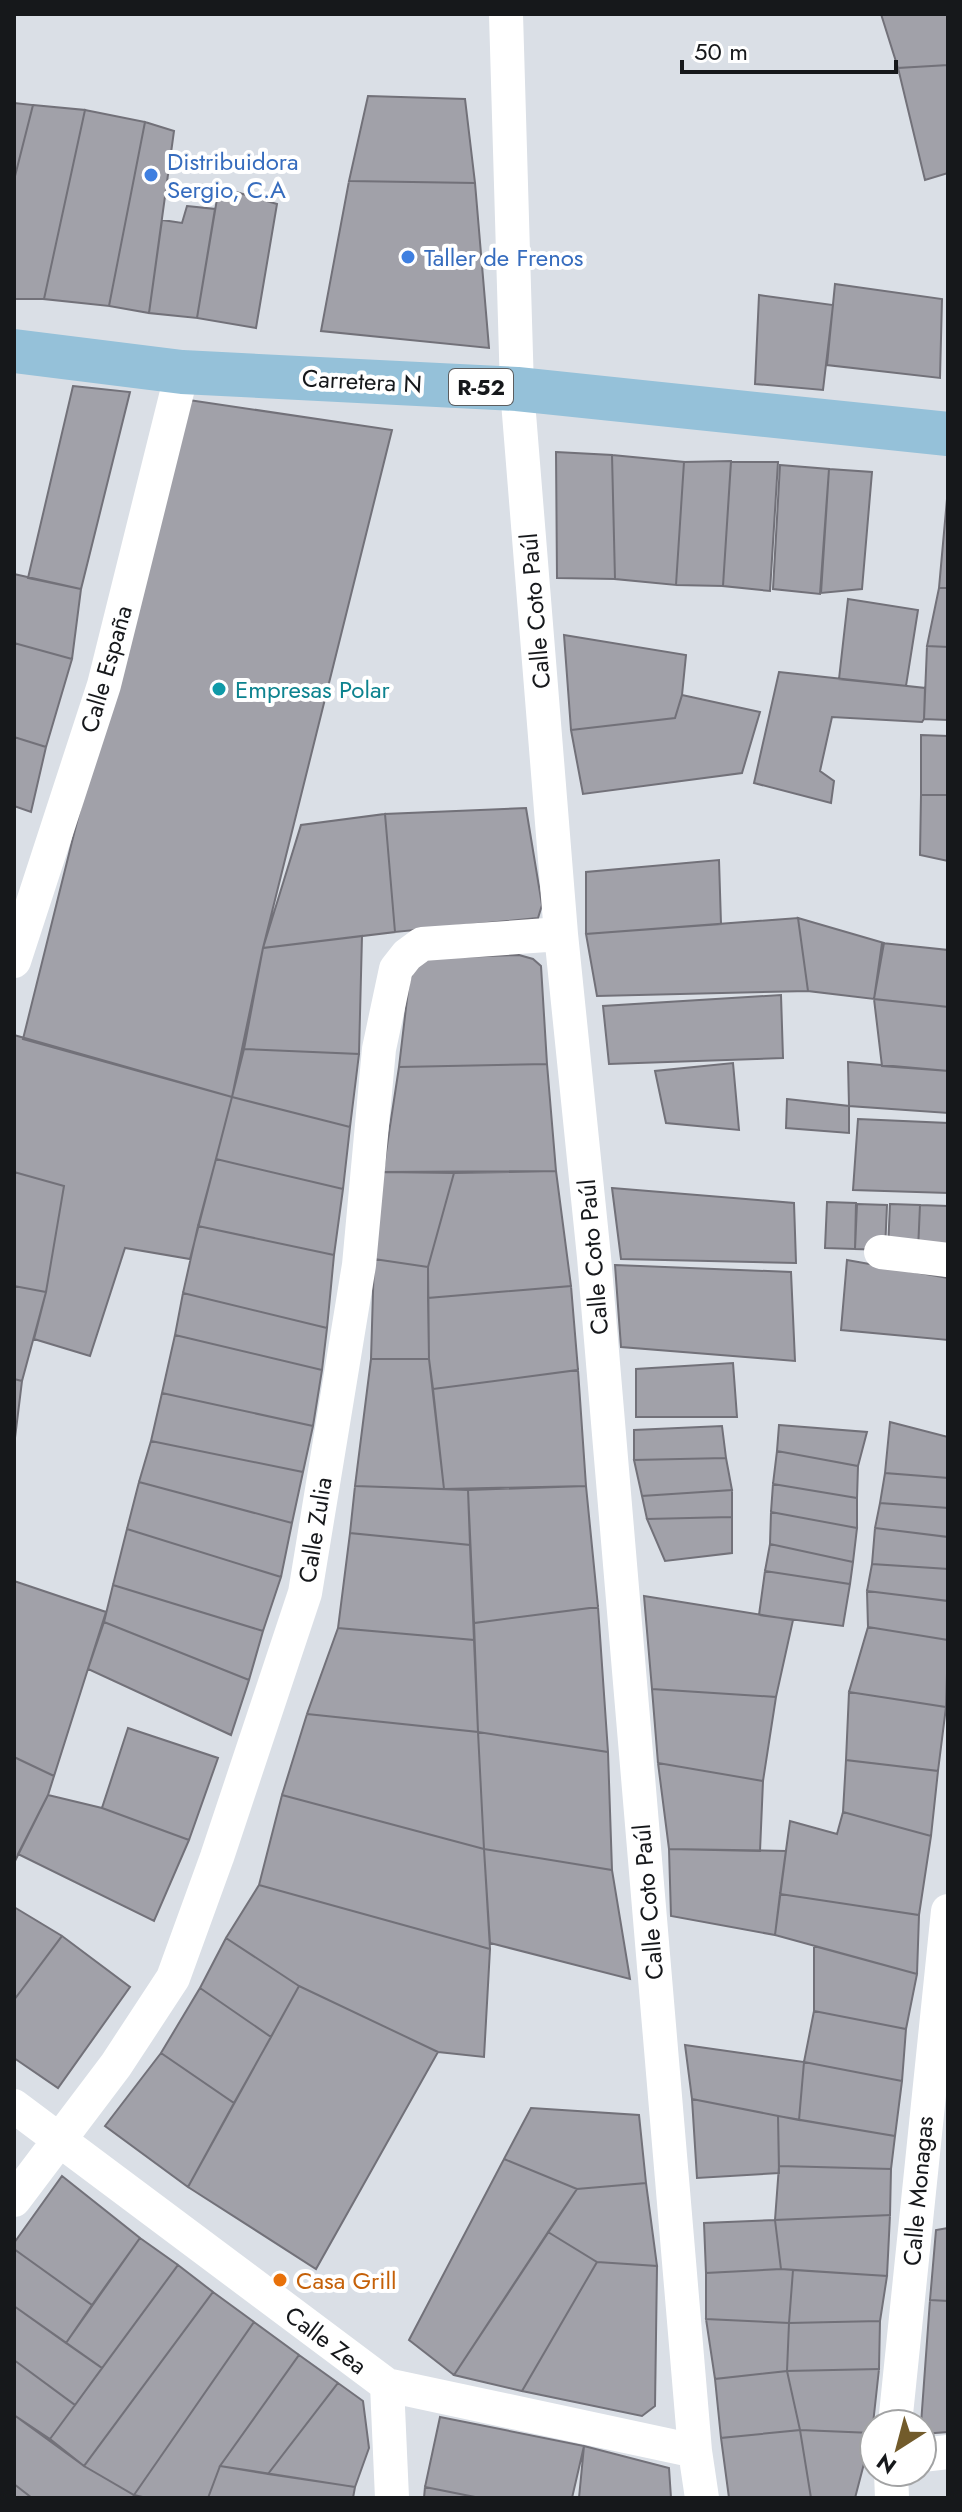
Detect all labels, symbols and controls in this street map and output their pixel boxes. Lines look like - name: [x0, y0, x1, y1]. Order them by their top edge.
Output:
- scale bar: [682, 24, 896, 74]
- text: 50 m: [694, 34, 748, 69]
- place label: Distribuidora Sergio, C.A: [167, 144, 299, 207]
- marker: Distribuidora Sergio, C.A: [142, 166, 160, 184]
- place label: Taller de Frenos: [424, 240, 584, 275]
- marker: Taller de Frenos: [399, 248, 417, 266]
- street label: Carretera N: [301, 360, 423, 402]
- road number: R-52: [449, 369, 513, 405]
- street label: Calle Coto Paúl: [511, 532, 559, 690]
- street label: Calle España: [71, 601, 141, 737]
- place label: Empresas Polar: [235, 672, 391, 707]
- marker: Empresas Polar: [210, 680, 228, 698]
- street label: Calle Coto Paúl: [569, 1178, 617, 1336]
- street label: Calle Zulia: [289, 1474, 341, 1586]
- street label: Calle Coto Paúl: [624, 1823, 672, 1981]
- street label: Calle Monagas: [894, 2115, 942, 2267]
- place label: Casa Grill: [296, 2263, 397, 2298]
- marker: Casa Grill: [271, 2271, 289, 2289]
- street label: Calle Zea: [278, 2297, 374, 2383]
- north arrow: [858, 2408, 938, 2488]
- text: N: [870, 2446, 903, 2482]

